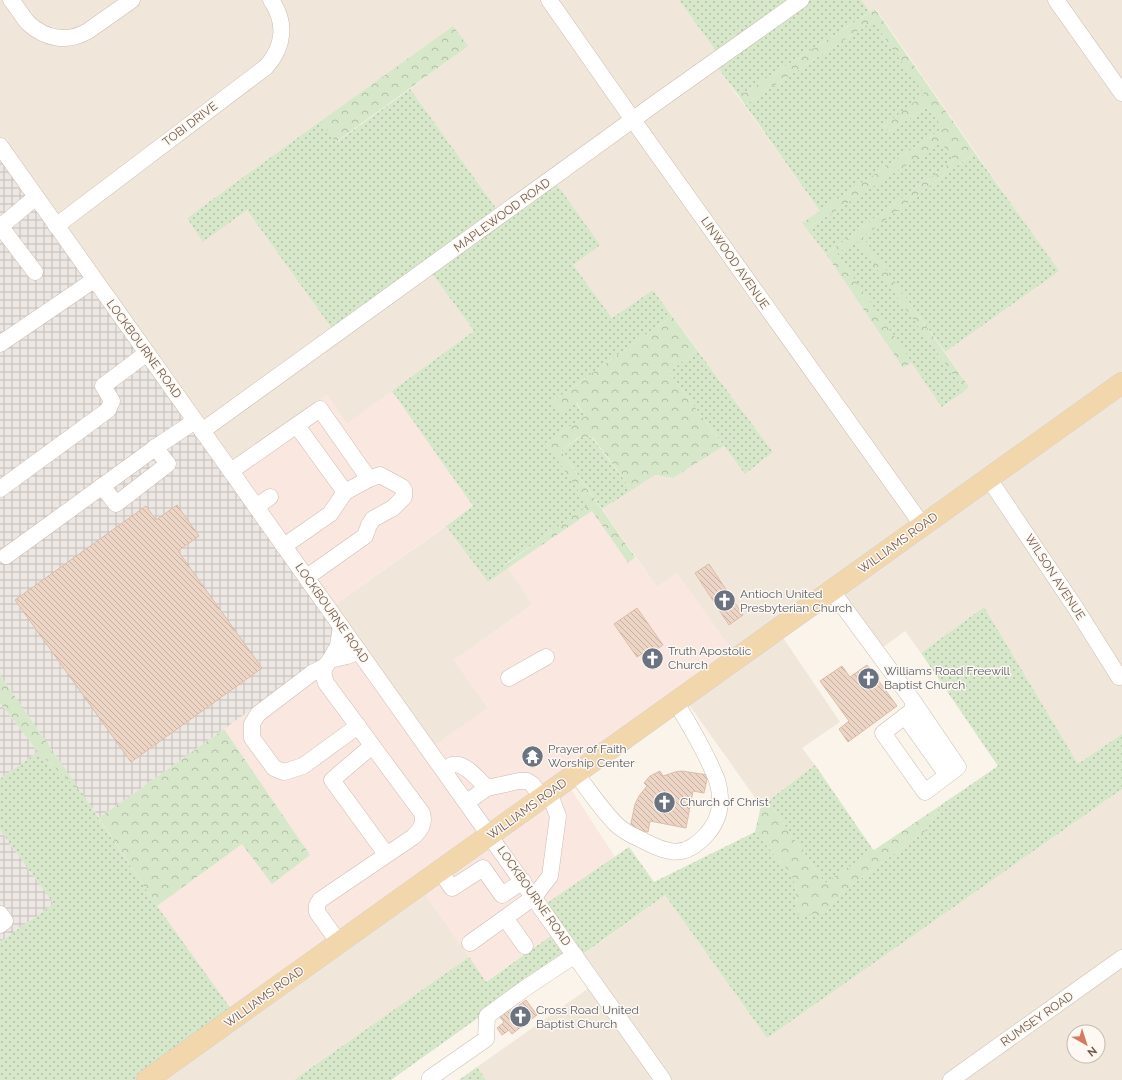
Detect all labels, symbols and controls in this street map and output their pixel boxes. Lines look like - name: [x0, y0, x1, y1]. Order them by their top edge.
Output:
- street label: TOBI DRIVE: [160, 99, 220, 149]
- street label: MAPLEWOOD ROAD: [451, 175, 553, 255]
- street label: LINWOOD AVENUE: [698, 214, 772, 312]
- street label: LOCKBOURNE ROAD: [104, 297, 185, 401]
- street label: WILLIAMS ROAD: [856, 509, 941, 577]
- street label: WILSON AVENUE: [1022, 532, 1088, 622]
- street label: LOCKBOURNE ROAD: [292, 560, 372, 666]
- place label: Antioch United Presbyterian Church: [740, 587, 852, 615]
- church icon: Antioch United Presbyterian Church: [712, 588, 738, 614]
- place label: Truth Apostolic Church: [668, 644, 752, 672]
- church icon: Truth Apostolic Church: [640, 645, 666, 671]
- place label: Williams Road Freewill Baptist Church: [884, 664, 1011, 692]
- church icon: Williams Road Freewill Baptist Church: [855, 665, 881, 691]
- place label: Prayer of Faith Worship Center: [548, 742, 635, 770]
- temple icon: Prayer of Faith Worship Center: [519, 743, 545, 769]
- street label: WILLIAMS ROAD: [485, 775, 570, 843]
- church icon: Church of Christ: [651, 789, 677, 815]
- place label: Church of Christ: [680, 795, 769, 809]
- street label: LOCKBOURNE ROAD: [494, 843, 574, 949]
- street label: WILLIAMS ROAD: [222, 963, 307, 1031]
- street label: RUMSEY ROAD: [998, 988, 1076, 1049]
- place label: Cross Road United Baptist Church: [536, 1003, 639, 1031]
- church icon: Cross Road United Baptist Church: [508, 1004, 534, 1030]
- north arrow: [1066, 1024, 1106, 1064]
- text: N: [1085, 1044, 1099, 1059]

